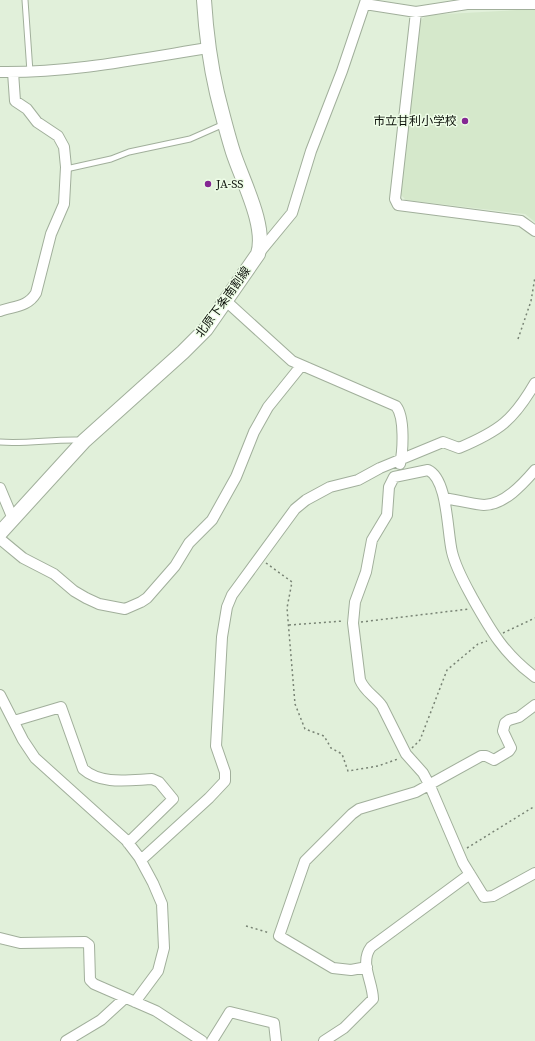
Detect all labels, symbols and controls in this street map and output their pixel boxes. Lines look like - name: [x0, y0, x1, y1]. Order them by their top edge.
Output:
- place label: 市立甘利小学校: [373, 113, 457, 129]
- marker: 市立甘利小学校: [460, 116, 470, 126]
- place label: JA-SS: [215, 176, 244, 192]
- marker: JA-SS: [203, 179, 213, 189]
- street label: 北原下条南割線: [192, 263, 254, 341]

